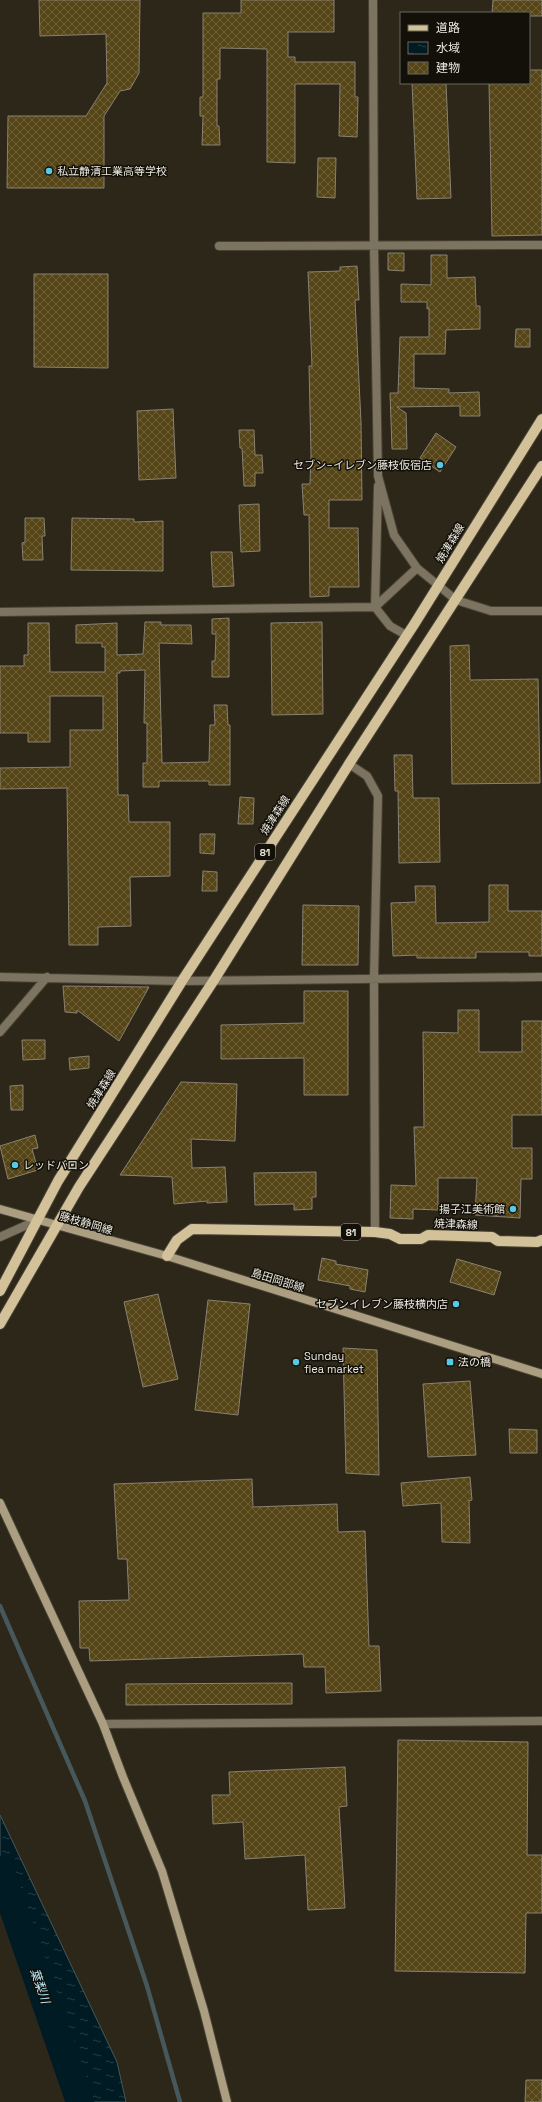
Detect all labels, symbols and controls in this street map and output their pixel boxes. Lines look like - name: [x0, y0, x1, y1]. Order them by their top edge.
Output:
- legend: [400, 12, 530, 84]
- text: 道路: [436, 20, 460, 36]
- text: 水域: [436, 40, 460, 56]
- text: 建物: [436, 60, 460, 76]
- place label: 私立静清工業高等学校: [57, 164, 167, 178]
- marker: 私立静清工業高等学校: [44, 166, 54, 176]
- place label: セブン−イレブン藤枝仮宿店: [293, 458, 432, 472]
- marker: セブン−イレブン藤枝仮宿店: [435, 460, 445, 470]
- street label: 焼津森線: [433, 521, 467, 565]
- street label: 焼津森線: [257, 793, 293, 837]
- road number: 81: [255, 844, 275, 860]
- street label: 焼津森線: [83, 1067, 119, 1111]
- place label: レッドバロン: [23, 1158, 89, 1172]
- marker: レッドバロン: [10, 1160, 20, 1170]
- place label: 揚子江美術館: [439, 1202, 505, 1216]
- marker: 揚子江美術館: [508, 1204, 518, 1214]
- street label: 藤枝静岡線: [58, 1209, 114, 1237]
- street label: 焼津森線: [434, 1216, 478, 1232]
- road number: 81: [341, 1224, 361, 1240]
- street label: 島田岡部線: [250, 1265, 306, 1295]
- place label: セブンイレブン藤枝横内店: [316, 1297, 448, 1311]
- marker: セブンイレブン藤枝横内店: [451, 1299, 461, 1309]
- place label: Sunday flea market: [304, 1349, 364, 1376]
- place label: 法の橋: [458, 1355, 491, 1369]
- marker: Sunday flea market: [291, 1357, 301, 1367]
- marker: 法の橋: [445, 1357, 455, 1367]
- water label: 葉梨川: [27, 1966, 54, 2008]

